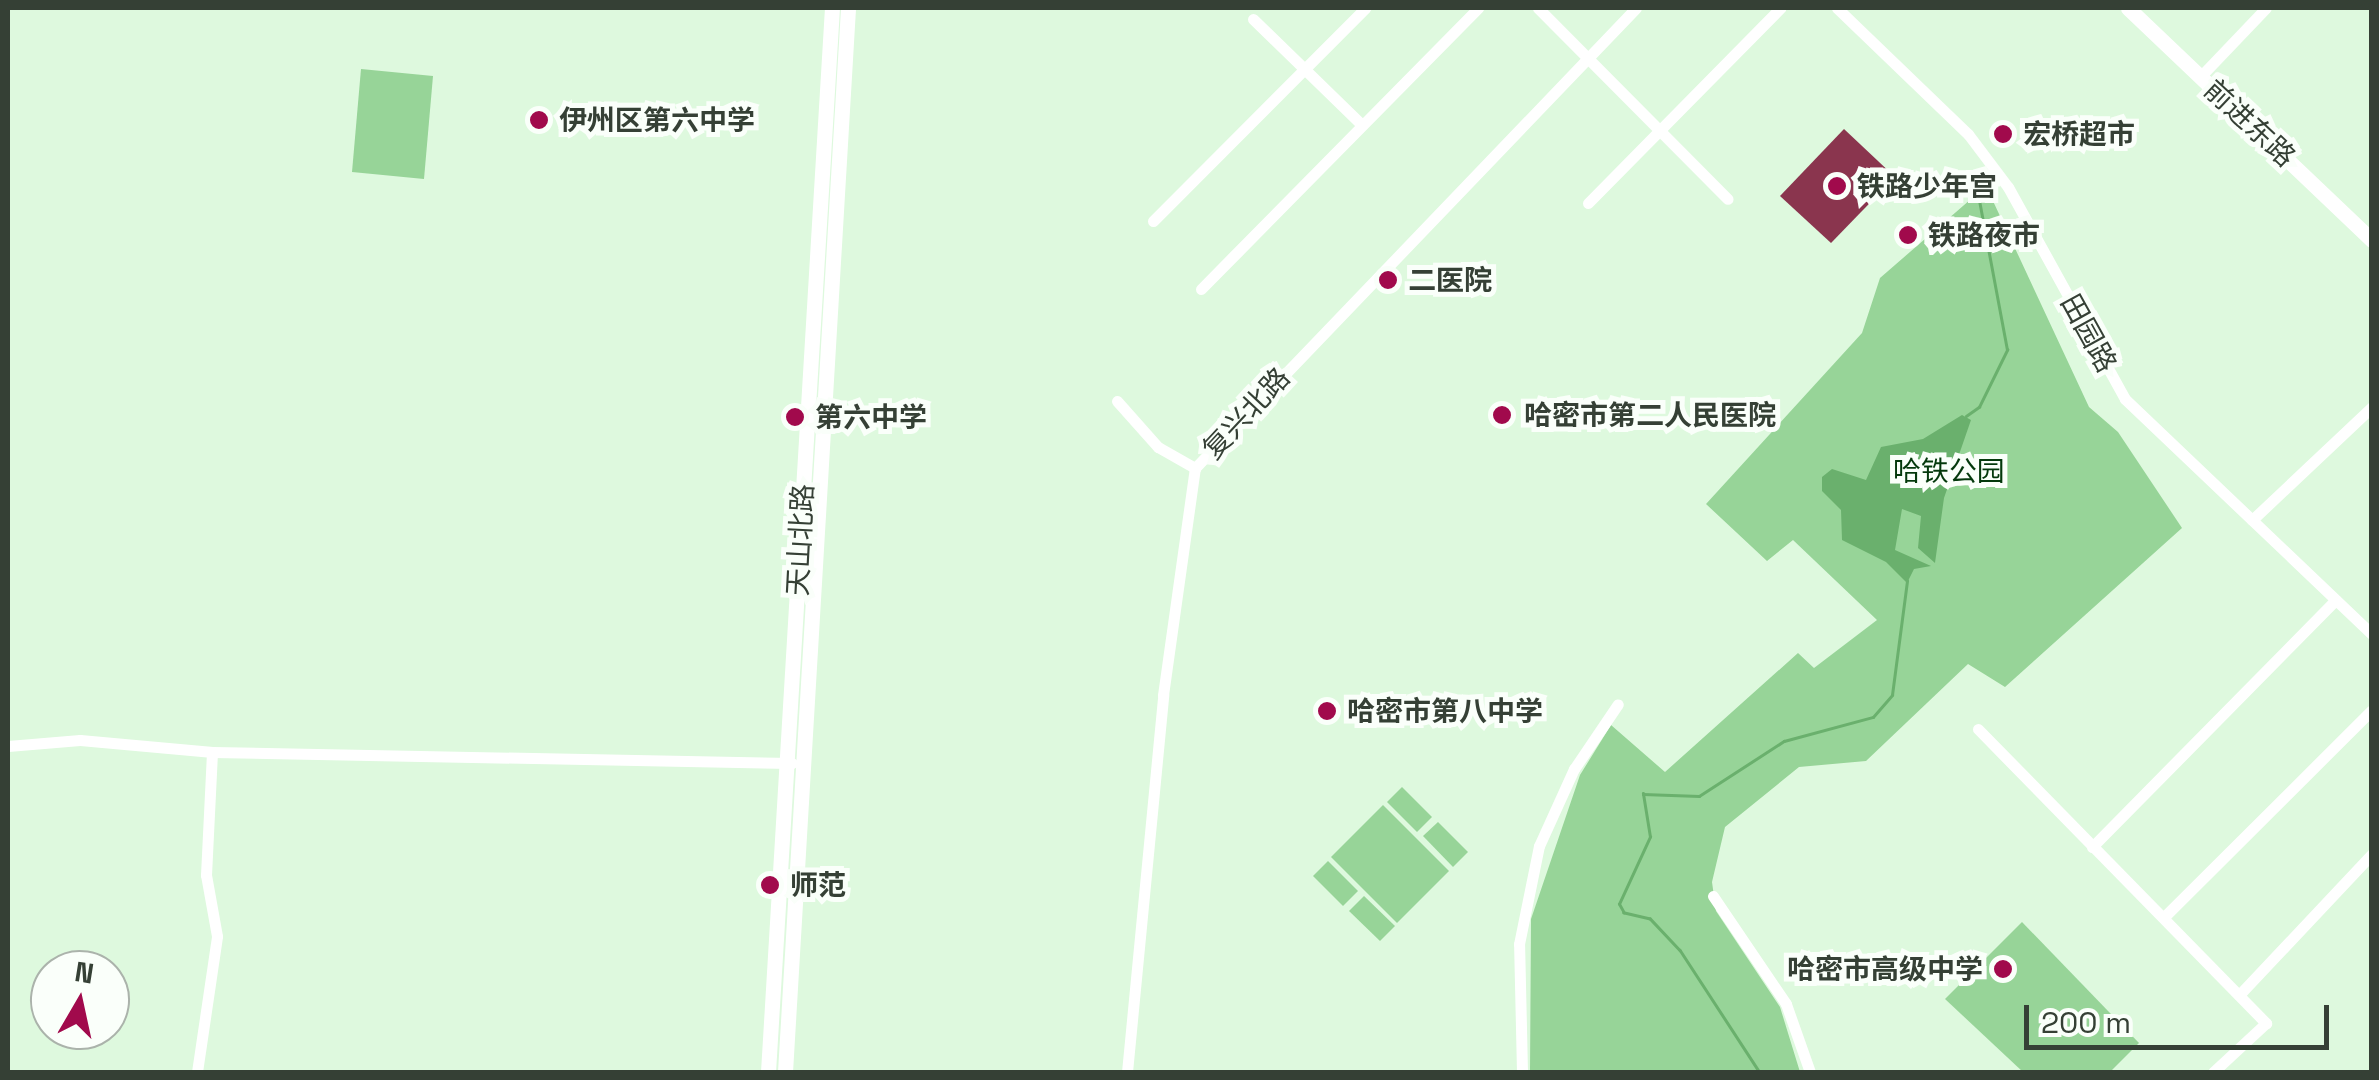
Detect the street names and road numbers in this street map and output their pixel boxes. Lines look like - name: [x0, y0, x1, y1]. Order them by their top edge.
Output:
- street label: 前进东路: [2198, 73, 2302, 173]
- street label: 田园路: [2054, 288, 2124, 378]
- street label: 复兴北路: [1196, 361, 1296, 465]
- street label: 天山北路: [780, 483, 820, 597]

